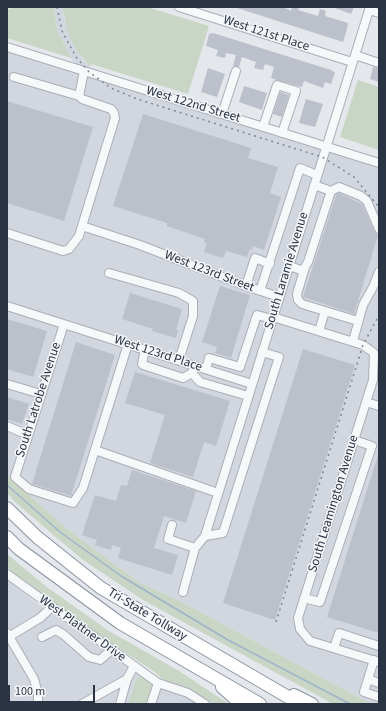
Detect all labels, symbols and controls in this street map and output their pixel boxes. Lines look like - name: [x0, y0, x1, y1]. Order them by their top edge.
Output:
- street label: West 121st Place: [221, 13, 311, 55]
- street label: West 122nd Street: [144, 83, 242, 127]
- street label: South Laramie Avenue: [262, 210, 312, 332]
- street label: West 123rd Street: [162, 248, 256, 296]
- street label: West 123rd Place: [112, 332, 204, 376]
- street label: South Latrobe Avenue: [13, 341, 65, 459]
- street label: South Leamington Avenue: [306, 433, 362, 575]
- street label: Tri-State Tollway: [104, 585, 190, 645]
- street label: West Plattner Drive: [36, 592, 128, 666]
- scale bar: [10, 677, 97, 703]
- text: 100 m: [15, 683, 45, 700]

